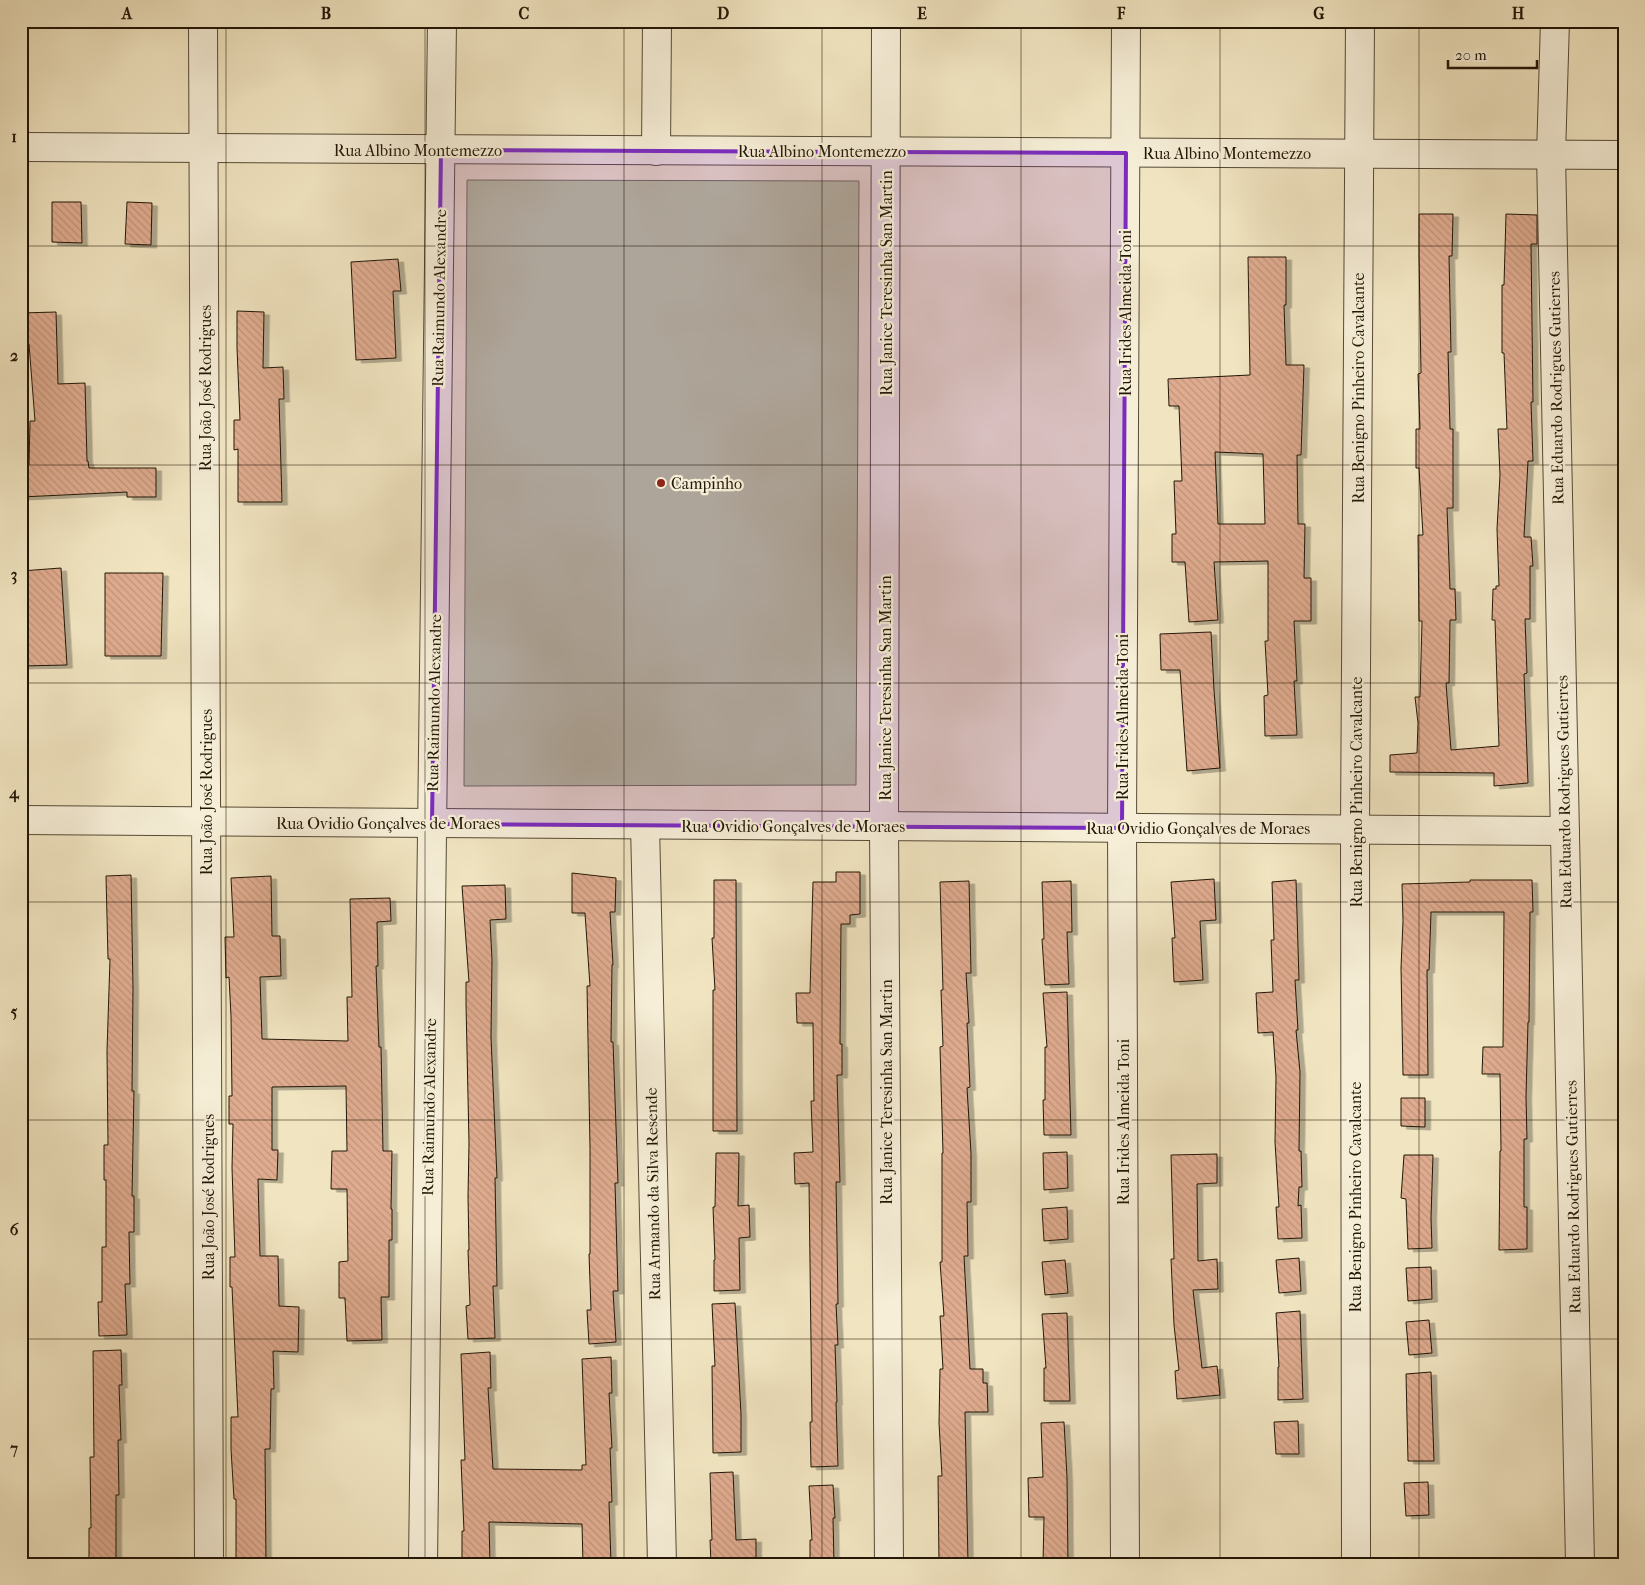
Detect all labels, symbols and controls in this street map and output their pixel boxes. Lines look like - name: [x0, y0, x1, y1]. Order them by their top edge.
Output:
- text: A: [121, 4, 133, 23]
- text: B: [321, 4, 331, 23]
- text: C: [519, 4, 530, 23]
- text: D: [717, 4, 729, 23]
- text: E: [917, 4, 927, 23]
- text: F: [1116, 4, 1126, 23]
- text: G: [1313, 4, 1325, 23]
- text: H: [1512, 4, 1525, 23]
- scale bar: [1448, 38, 1536, 70]
- text: 20 m: [1455, 46, 1487, 64]
- text: 1: [11, 127, 17, 146]
- street label: Rua Albino Montemezzo: [334, 141, 502, 160]
- street label: Rua Albino Montemezzo: [738, 142, 906, 161]
- street label: Rua Albino Montemezzo: [1143, 144, 1311, 163]
- street label: Rua Janice Teresinha San Martin: [877, 170, 896, 396]
- street label: Rua Raimundo Alexandre: [428, 209, 450, 387]
- street label: Rua Irides Almeida Toni: [1116, 230, 1135, 396]
- street label: Rua Eduardo Rodrigues Gutierres: [1544, 271, 1568, 505]
- street label: Rua Benigno Pinheiro Cavalcante: [1349, 272, 1368, 504]
- street label: Rua João José Rodrigues: [196, 305, 215, 471]
- text: 2: [10, 346, 18, 365]
- place label: Campinho: [671, 474, 742, 493]
- marker: Campinho: [655, 477, 667, 489]
- text: 3: [11, 565, 17, 585]
- street label: Rua Janice Teresinha San Martin: [876, 575, 895, 801]
- street label: Rua Raimundo Alexandre: [423, 614, 445, 792]
- street label: Rua Irides Almeida Toni: [1113, 634, 1132, 800]
- street label: Rua Eduardo Rodrigues Gutierres: [1552, 675, 1576, 909]
- street label: Rua Benigno Pinheiro Cavalcante: [1347, 676, 1366, 908]
- street label: Rua João José Rodrigues: [197, 709, 216, 875]
- text: 4: [8, 783, 20, 803]
- street label: Rua Ovidio Gonçalves de Moraes: [276, 814, 500, 833]
- street label: Rua Ovidio Gonçalves de Moraes: [681, 817, 905, 836]
- street label: Rua Ovidio Gonçalves de Moraes: [1086, 819, 1310, 838]
- street label: Rua Janice Teresinha San Martin: [877, 979, 896, 1205]
- text: 5: [11, 1002, 18, 1021]
- street label: Rua Raimundo Alexandre: [418, 1018, 440, 1196]
- street label: Rua Irides Almeida Toni: [1114, 1039, 1133, 1205]
- street label: Rua Eduardo Rodrigues Gutierres: [1561, 1080, 1585, 1314]
- street label: Rua Benigno Pinheiro Cavalcante: [1346, 1081, 1365, 1313]
- street label: Rua Armando da Silva Resende: [642, 1087, 664, 1301]
- street label: Rua João José Rodrigues: [199, 1114, 218, 1280]
- text: 6: [10, 1220, 19, 1239]
- text: 7: [9, 1439, 18, 1458]

